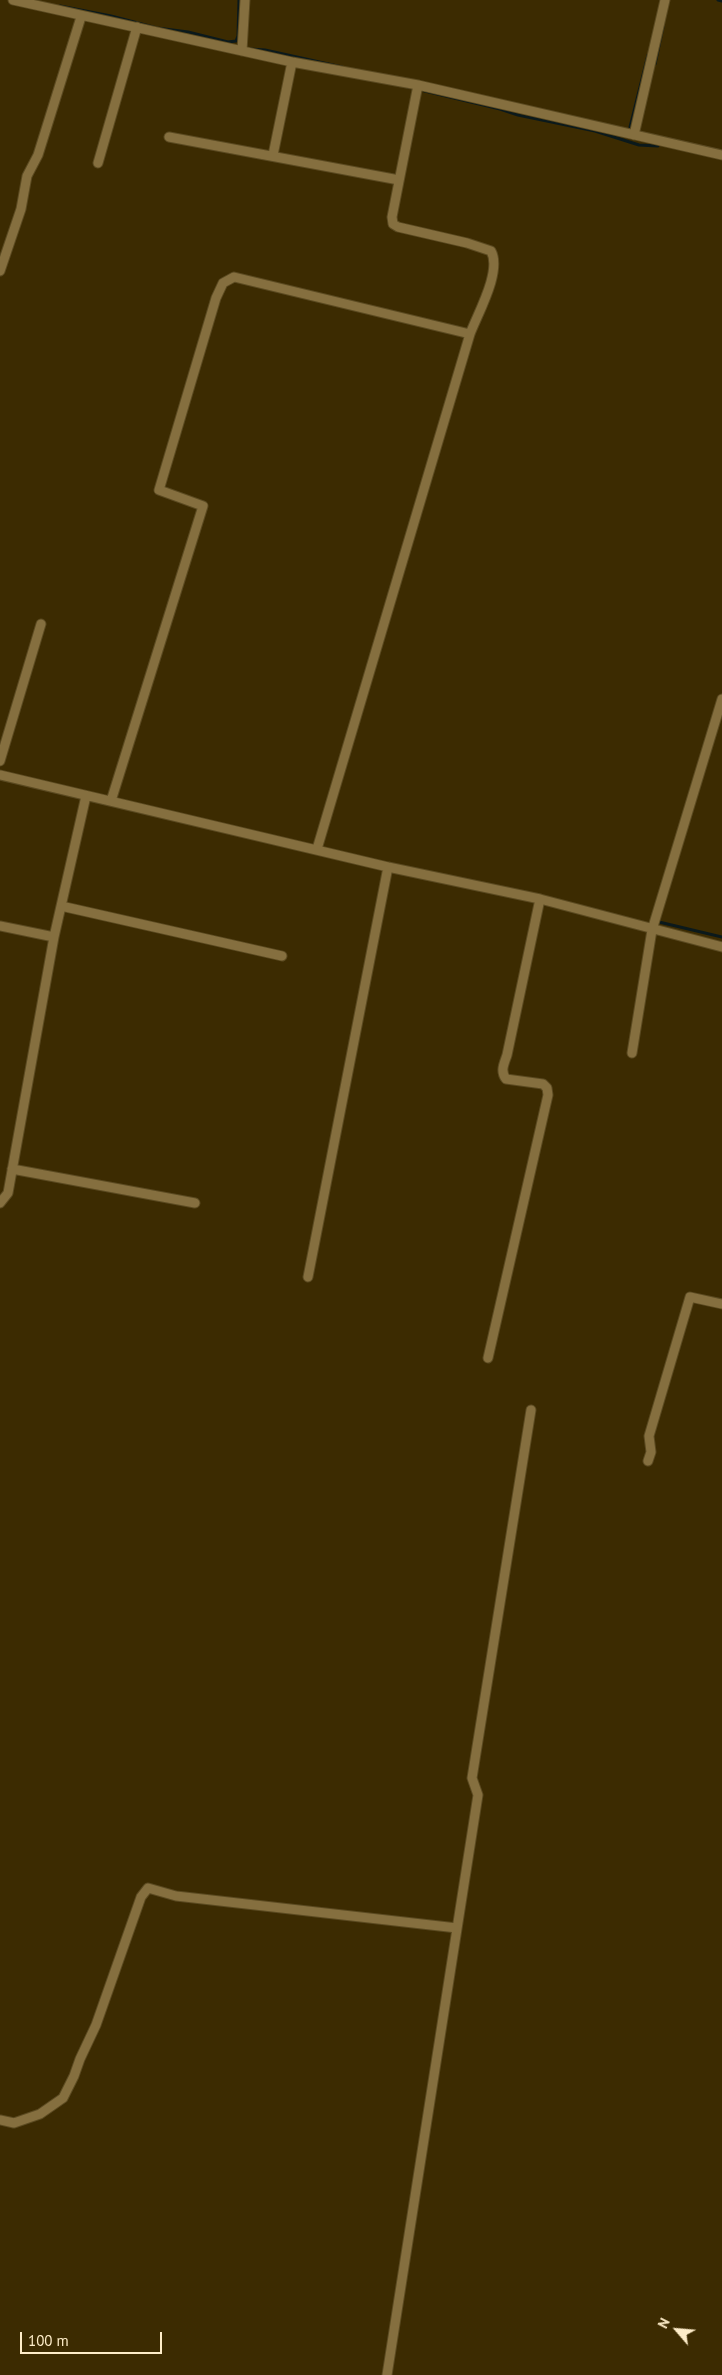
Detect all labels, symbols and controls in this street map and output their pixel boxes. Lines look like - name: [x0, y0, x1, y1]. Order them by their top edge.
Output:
- north arrow: [652, 2305, 702, 2355]
- text: N: [654, 2315, 674, 2331]
- scale bar: [22, 2322, 165, 2354]
- text: 100 m: [28, 2331, 69, 2350]

